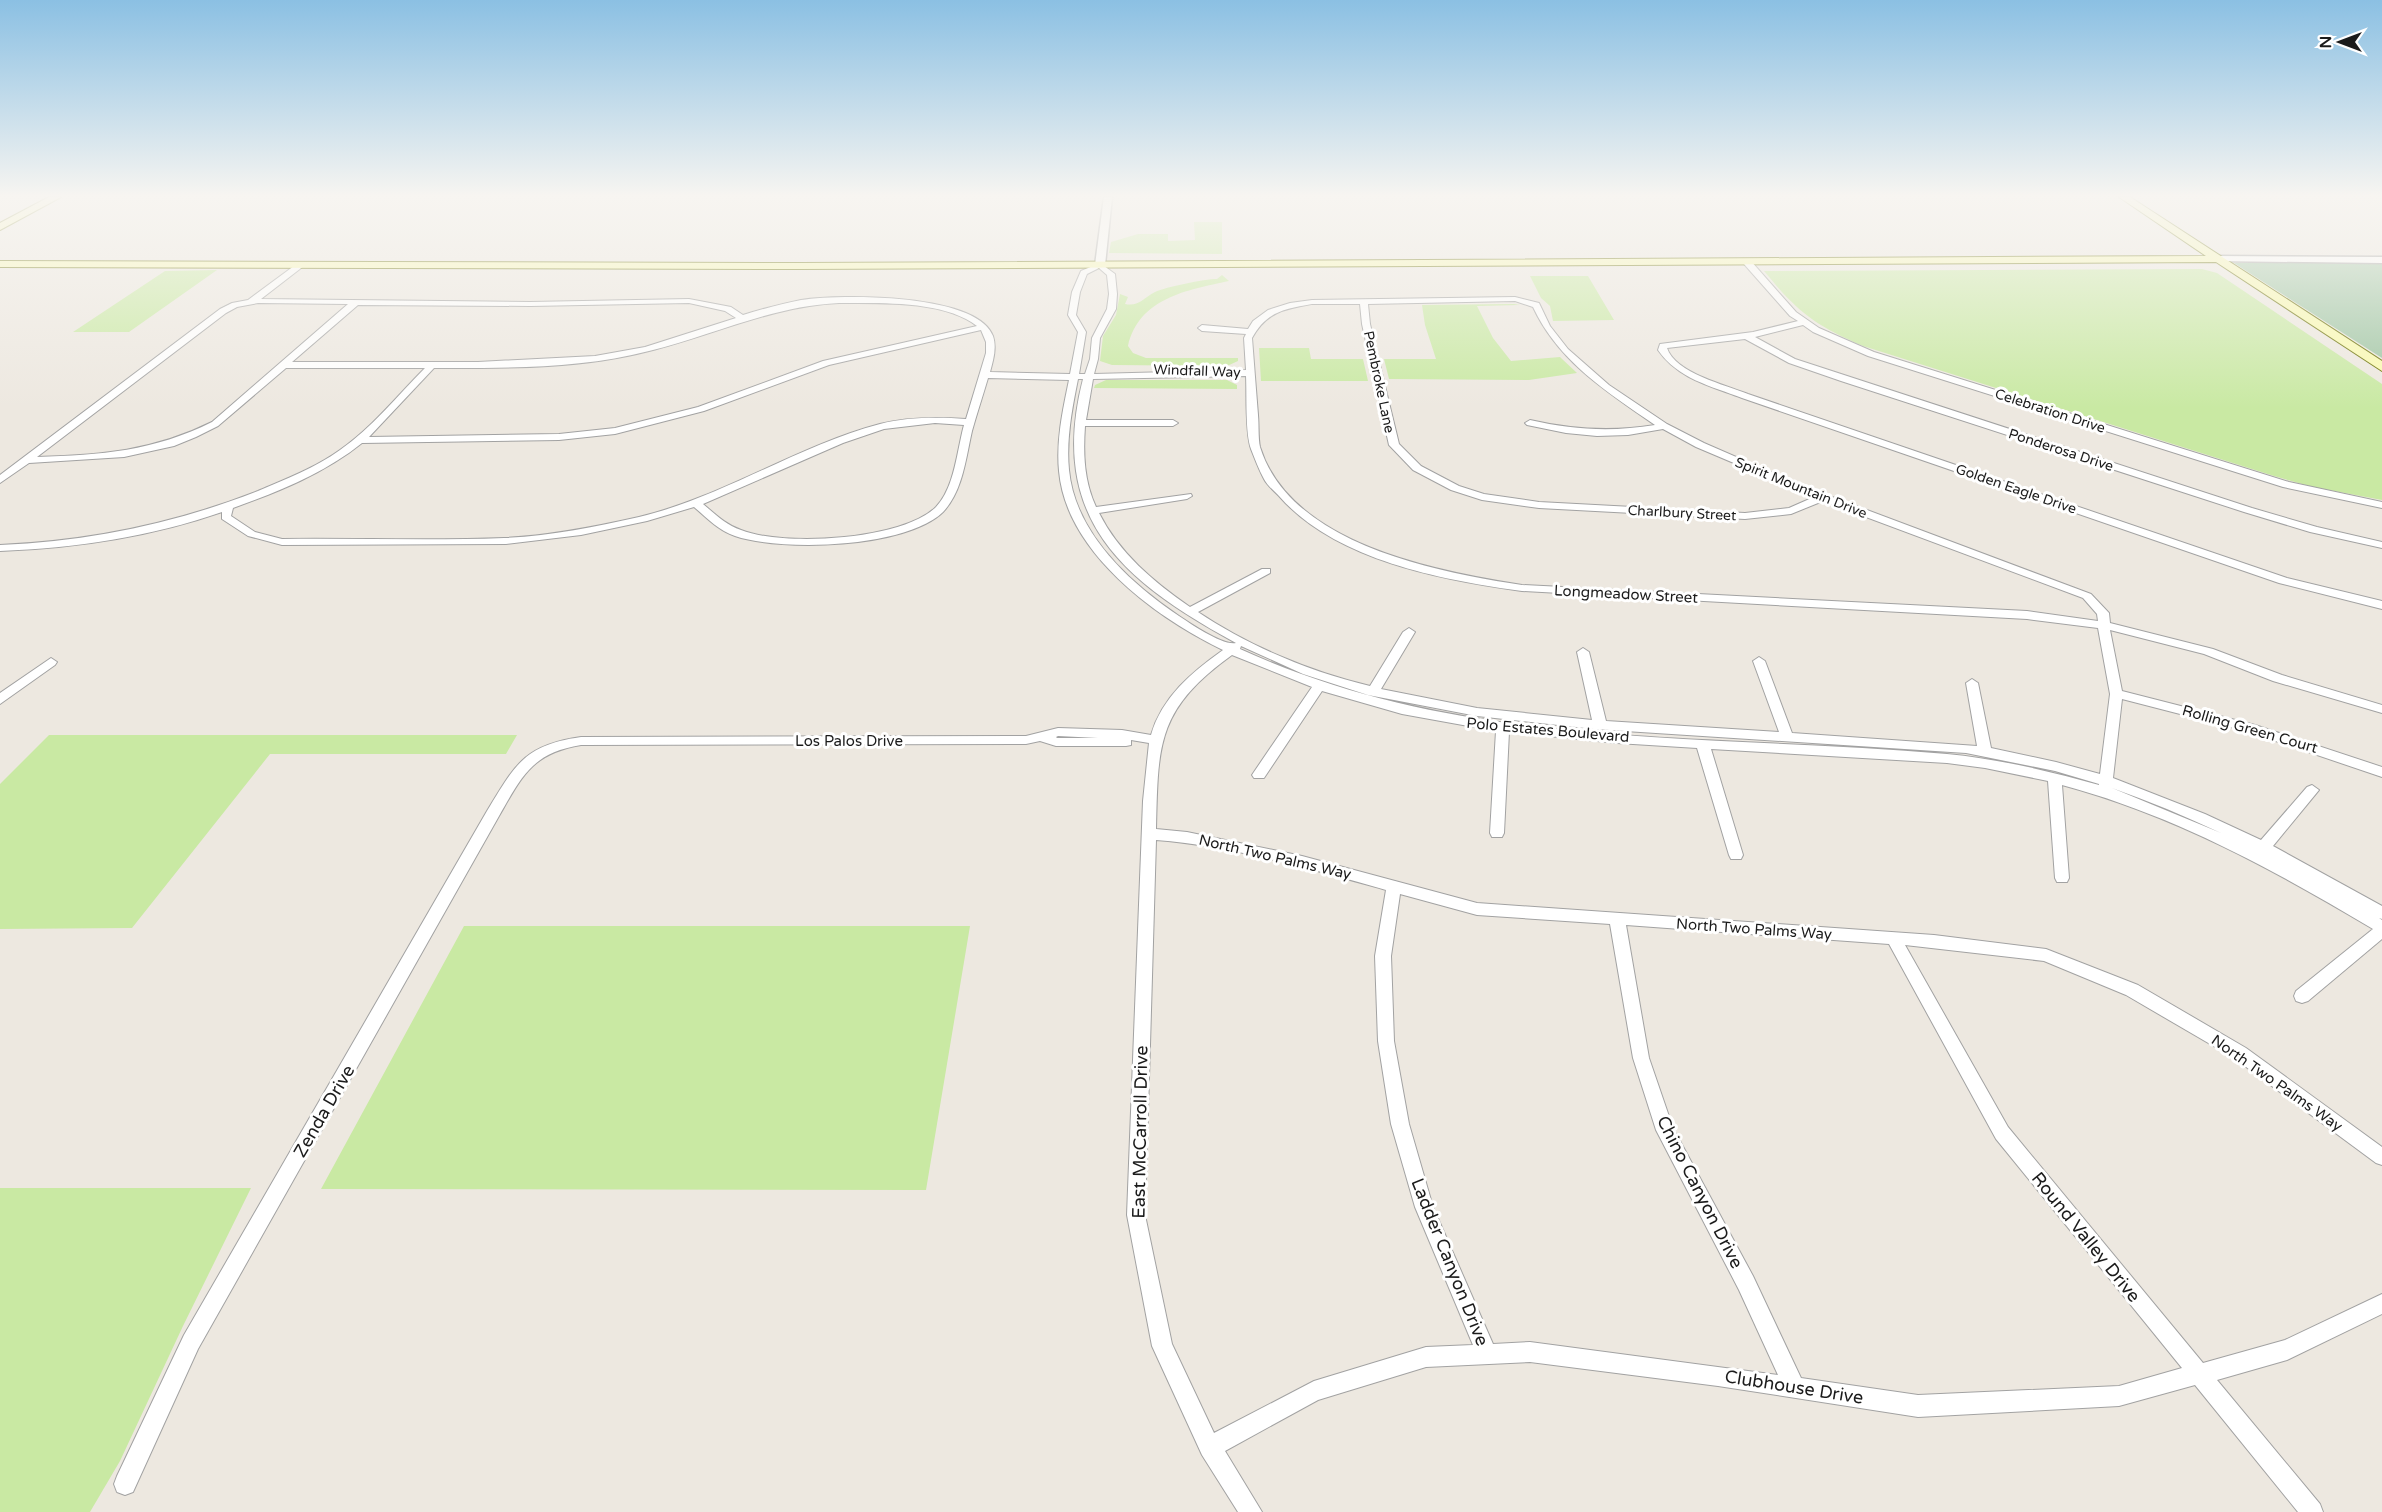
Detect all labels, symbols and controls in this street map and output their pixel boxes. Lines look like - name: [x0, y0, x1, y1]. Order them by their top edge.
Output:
- north arrow: [2310, 12, 2370, 72]
- text: N: [2316, 36, 2336, 48]
- street label: Pembroke Lane: [1360, 329, 1398, 435]
- street label: Windfall Way: [1153, 361, 1241, 381]
- street label: Celebration Drive: [1993, 385, 2107, 437]
- street label: Ponderosa Drive: [2006, 425, 2116, 475]
- street label: Spirit Mountain Drive: [1733, 454, 1869, 522]
- street label: Golden Eagle Drive: [1953, 460, 2079, 518]
- street label: Charlbury Street: [1627, 502, 1737, 524]
- street label: Longmeadow Street: [1554, 581, 1699, 607]
- street label: Rolling Green Court: [2180, 701, 2320, 757]
- street label: Polo Estates Boulevard: [1466, 714, 1630, 746]
- street label: Los Palos Drive: [795, 732, 903, 750]
- street label: North Two Palms Way: [1197, 831, 1353, 883]
- street label: North Two Palms Way: [1676, 915, 1832, 943]
- street label: North Two Palms Way: [2208, 1031, 2346, 1135]
- street label: East McCarroll Drive: [1127, 1045, 1153, 1219]
- street label: Zenda Drive: [289, 1061, 359, 1161]
- street label: Chino Canyon Drive: [1652, 1112, 1748, 1272]
- street label: Round Valley Drive: [2027, 1167, 2145, 1307]
- street label: Ladder Canyon Drive: [1406, 1175, 1494, 1349]
- street label: Clubhouse Drive: [1723, 1365, 1865, 1409]

